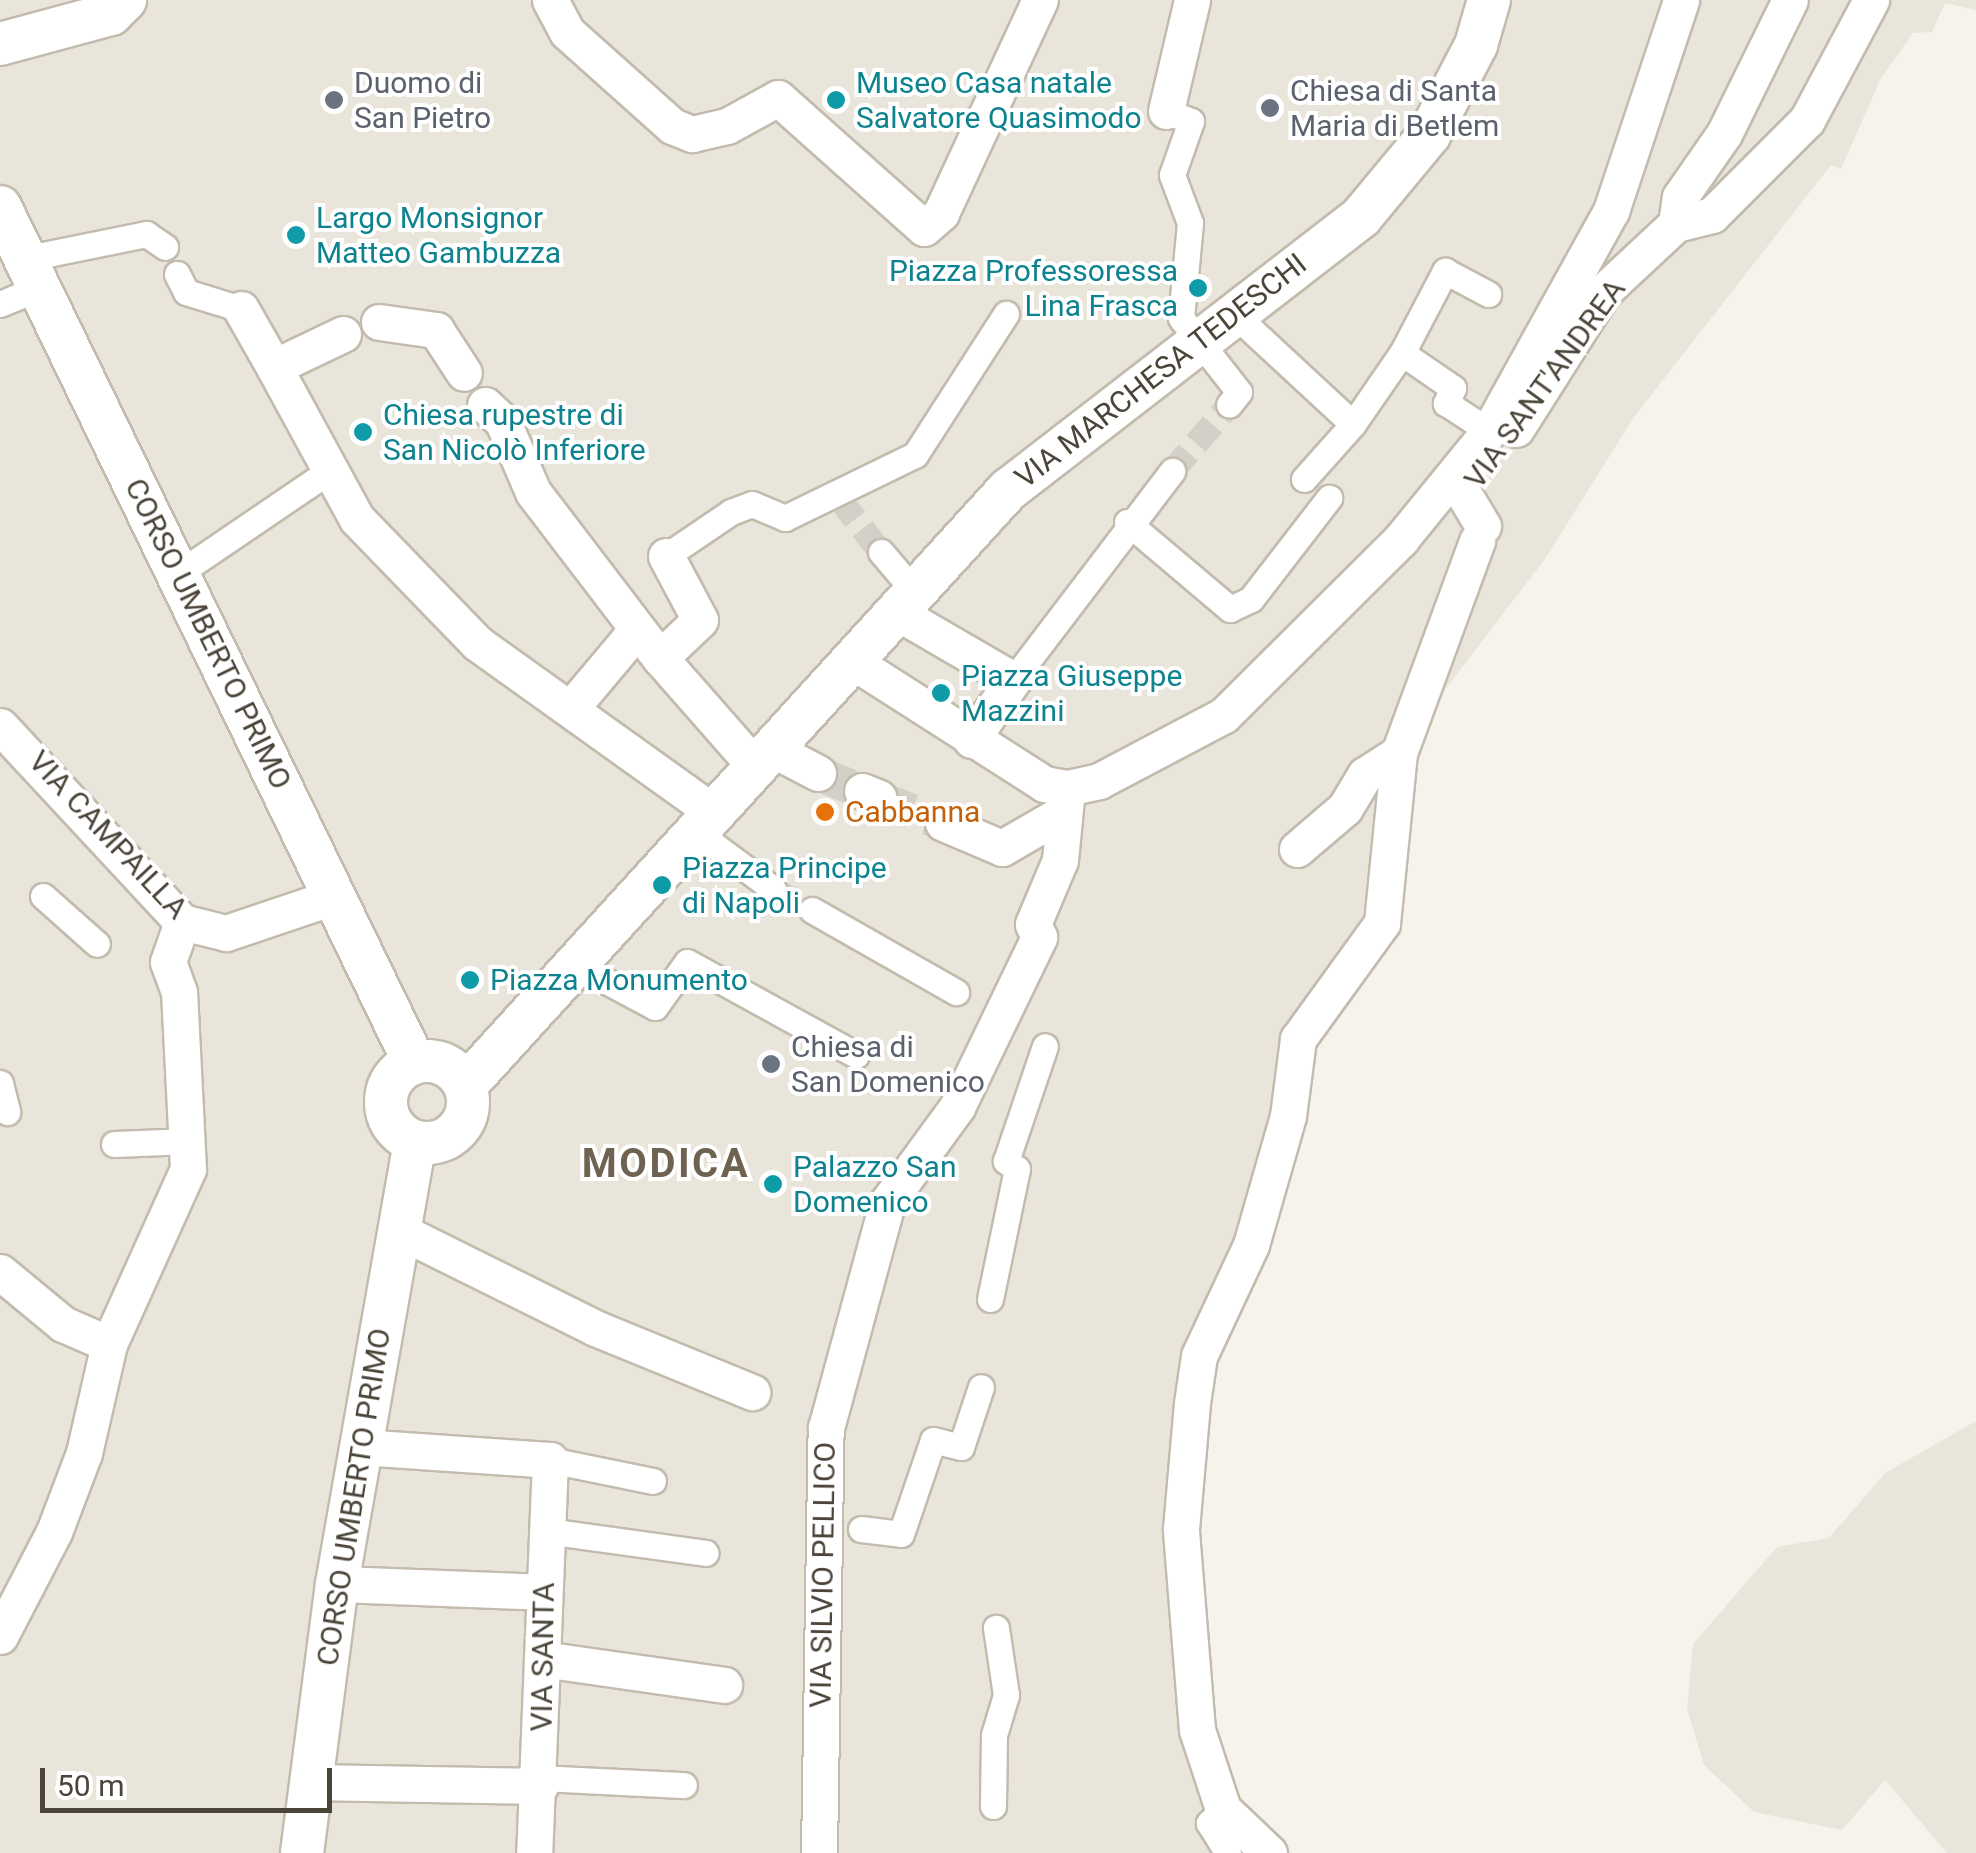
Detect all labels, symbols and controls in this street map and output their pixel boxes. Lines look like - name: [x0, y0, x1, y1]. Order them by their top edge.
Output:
- place label: Duomo di San Pietro: [354, 65, 491, 136]
- place label: Museo Casa natale Salvatore Quasimodo: [856, 65, 1142, 136]
- place label: Chiesa di Santa Maria di Betlem: [1290, 73, 1499, 144]
- marker: Duomo di San Pietro: [323, 89, 345, 111]
- marker: Museo Casa natale Salvatore Quasimodo: [825, 89, 847, 111]
- marker: Chiesa di Santa Maria di Betlem: [1259, 97, 1281, 119]
- place label: Largo Monsignor Matteo Gambuzza: [316, 200, 561, 270]
- marker: Largo Monsignor Matteo Gambuzza: [285, 224, 307, 246]
- street label: VIA MARCHESA TEDESCHI: [1008, 246, 1314, 496]
- place label: Piazza Professoressa Lina Frasca: [889, 253, 1178, 324]
- street label: VIA SANT'ANDREA: [1457, 272, 1633, 496]
- marker: Piazza Professoressa Lina Frasca: [1187, 277, 1209, 299]
- place label: Chiesa rupestre di San Nicolò Inferiore: [383, 397, 646, 468]
- marker: Chiesa rupestre di San Nicolò Inferiore: [352, 421, 374, 443]
- street label: CORSO UMBERTO PRIMO: [117, 473, 299, 795]
- place label: Piazza Giuseppe Mazzini: [961, 658, 1182, 728]
- marker: Piazza Giuseppe Mazzini: [930, 682, 952, 704]
- street label: VIA CAMPAILLA: [21, 744, 195, 926]
- place label: Cabbanna: [845, 794, 980, 830]
- marker: Cabbanna: [814, 801, 836, 823]
- place label: Piazza Principe di Napoli: [682, 850, 887, 920]
- marker: Piazza Principe di Napoli: [651, 874, 673, 896]
- place label: Piazza Monumento: [490, 962, 748, 998]
- marker: Piazza Monumento: [459, 969, 481, 991]
- place label: Chiesa di San Domenico: [791, 1029, 985, 1100]
- marker: Chiesa di San Domenico: [760, 1053, 782, 1075]
- district label: MODICA: [582, 1140, 750, 1188]
- place label: Palazzo San Domenico: [793, 1149, 956, 1220]
- marker: Palazzo San Domenico: [762, 1173, 784, 1195]
- street label: CORSO UMBERTO PRIMO: [310, 1326, 398, 1668]
- street label: VIA SILVIO PELLICO: [803, 1442, 843, 1708]
- street label: VIA SANTA: [524, 1582, 562, 1732]
- scale bar: [45, 1748, 338, 1810]
- text: 50 m: [57, 1768, 124, 1803]

